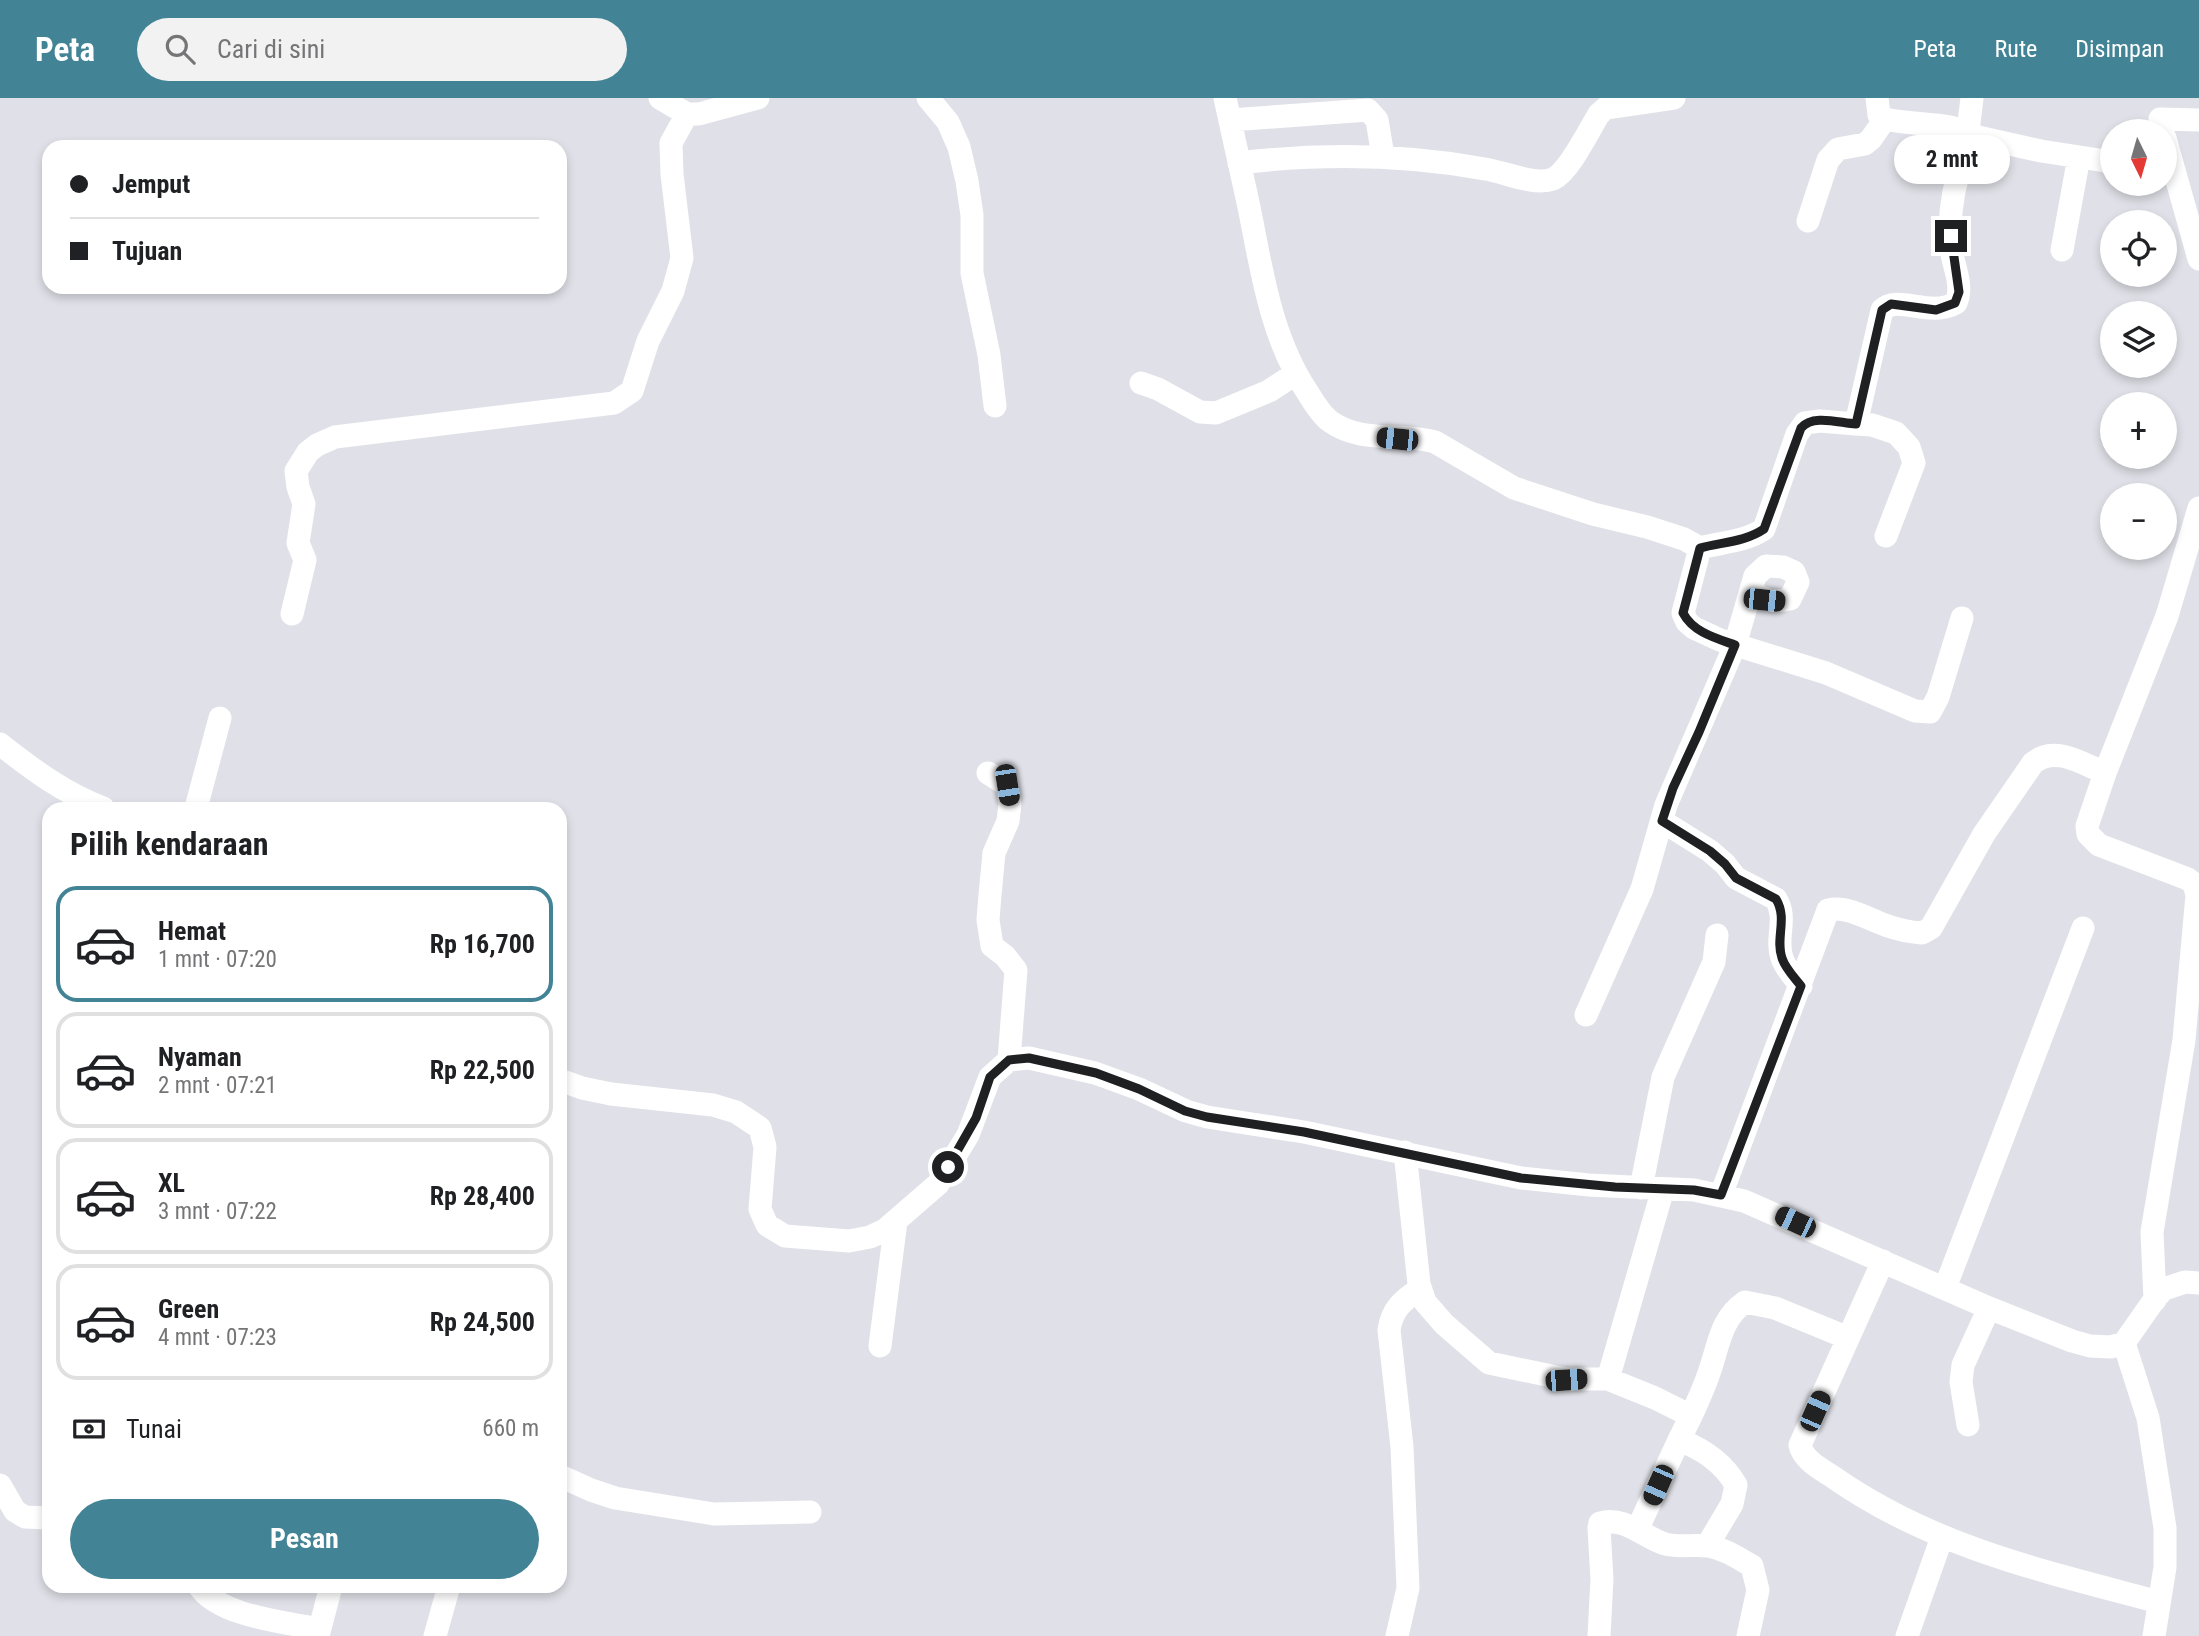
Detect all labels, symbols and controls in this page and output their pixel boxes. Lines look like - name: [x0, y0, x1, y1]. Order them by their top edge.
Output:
- search box: [137, 18, 627, 81]
- text: Peta: [35, 30, 95, 69]
- icon: search: [161, 30, 199, 68]
- text: Cari di sini: [217, 34, 325, 64]
- text: Peta: [1914, 35, 1957, 63]
- text: Rute: [1995, 35, 2037, 63]
- text: Disimpan: [2075, 35, 2164, 63]
- north arrow: [2100, 119, 2177, 196]
- map controls: [2100, 119, 2177, 560]
- callout: 2 mnt: [1893, 135, 2009, 184]
- text: 2 mnt: [1926, 146, 1978, 173]
- text: Jemput: [112, 169, 190, 199]
- button: locate: [2100, 210, 2177, 287]
- route end: [1935, 220, 1967, 252]
- text: Tujuan: [112, 236, 182, 266]
- button: layers: [2100, 301, 2177, 378]
- button: +: [2100, 392, 2177, 469]
- car: [1376, 426, 1419, 452]
- button: −: [2100, 483, 2177, 560]
- car: [1743, 587, 1786, 613]
- car: [994, 763, 1021, 807]
- text: Pilih kendaraan: [70, 825, 269, 863]
- icon: car: [74, 913, 137, 976]
- text: Hemat: [158, 916, 226, 946]
- text: Rp 16,700: [430, 929, 535, 959]
- text: 1 mnt · 07:20: [158, 946, 277, 973]
- icon: car: [74, 1039, 137, 1102]
- text: Nyaman: [158, 1042, 242, 1072]
- text: Rp 22,500: [430, 1055, 535, 1085]
- text: 2 mnt · 07:21: [158, 1072, 277, 1099]
- route start: [932, 1151, 964, 1183]
- icon: car: [74, 1165, 137, 1228]
- text: XL: [158, 1168, 185, 1198]
- text: Rp 28,400: [430, 1181, 535, 1211]
- text: 3 mnt · 07:22: [158, 1198, 277, 1225]
- car: [1772, 1204, 1819, 1240]
- icon: car: [74, 1291, 137, 1354]
- text: Green: [158, 1294, 219, 1324]
- text: Rp 24,500: [430, 1307, 535, 1337]
- text: 4 mnt · 07:23: [158, 1324, 277, 1351]
- car: [1545, 1368, 1588, 1392]
- car: [1797, 1388, 1834, 1434]
- icon: cash: [70, 1410, 108, 1448]
- text: Tunai: [126, 1414, 182, 1444]
- text: 660 m: [482, 1415, 539, 1442]
- car: [1640, 1462, 1677, 1508]
- button: Pesan: [70, 1499, 539, 1579]

